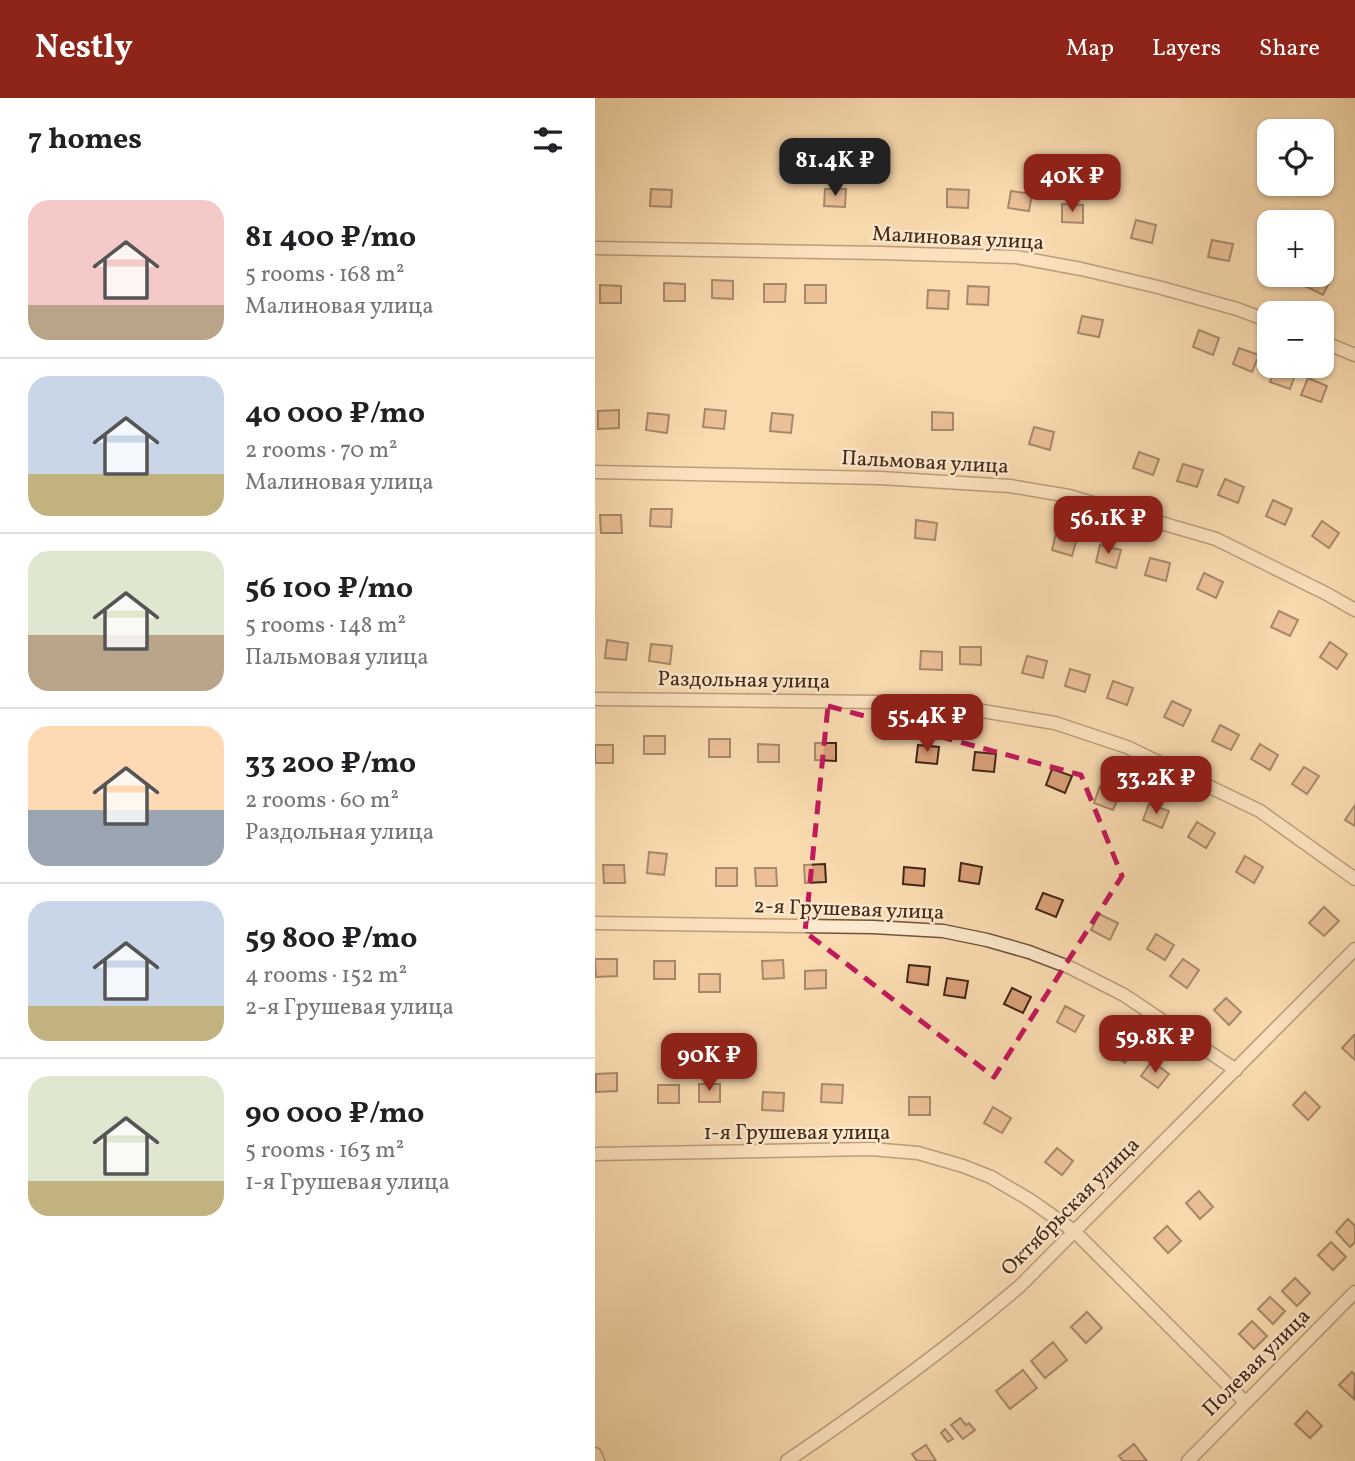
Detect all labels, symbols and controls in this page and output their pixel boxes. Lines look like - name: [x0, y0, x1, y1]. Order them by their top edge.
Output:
- text: Nestly: [35, 26, 133, 72]
- text: Map: [1066, 32, 1114, 66]
- text: Layers: [1152, 32, 1221, 66]
- text: Share: [1259, 32, 1320, 66]
- text: 7 homes: [28, 119, 142, 161]
- map controls: [1257, 119, 1334, 378]
- button: locate: [1257, 119, 1334, 196]
- icon: filters: [529, 121, 567, 159]
- pin: 81.4K ₽: [770, 139, 900, 198]
- text: 81.4K ₽: [795, 145, 875, 177]
- pin: 40K ₽: [1023, 155, 1121, 214]
- text: 40K ₽: [1040, 161, 1104, 193]
- button: +: [1257, 210, 1334, 287]
- text: 81 400 ₽/mo: [245, 217, 416, 259]
- street label: Малиновая улица: [871, 220, 1045, 258]
- icon: home: [84, 228, 168, 312]
- text: 5 rooms · 168 m²: [245, 259, 404, 291]
- text: Малиновая улица: [245, 291, 434, 323]
- button: −: [1257, 301, 1334, 378]
- text: 40 000 ₽/mo: [245, 393, 425, 435]
- icon: home: [84, 404, 168, 488]
- text: 2 rooms · 70 m²: [245, 435, 398, 467]
- street label: Пальмовая улица: [840, 444, 1010, 482]
- text: Малиновая улица: [245, 467, 434, 499]
- pin: 56.1K ₽: [1043, 496, 1173, 556]
- text: 56.1K ₽: [1070, 503, 1146, 535]
- text: 56 100 ₽/mo: [245, 568, 413, 610]
- icon: home: [84, 579, 168, 663]
- text: 5 rooms · 148 m²: [245, 610, 406, 642]
- text: Пальмовая улица: [245, 642, 429, 674]
- street label: Раздольная улица: [657, 665, 831, 697]
- pin: 55.4K ₽: [862, 694, 992, 754]
- text: 55.4K ₽: [887, 701, 967, 733]
- text: 33 200 ₽/mo: [245, 743, 416, 785]
- icon: home: [84, 754, 168, 838]
- pin: 33.2K ₽: [1091, 756, 1221, 816]
- text: 33.2K ₽: [1117, 763, 1195, 795]
- text: 2 rooms · 60 m²: [245, 785, 399, 817]
- text: Раздольная улица: [245, 817, 434, 849]
- street label: 2-я Грушевая улица: [753, 892, 945, 928]
- text: 59 800 ₽/mo: [245, 918, 417, 960]
- icon: home: [84, 929, 168, 1013]
- text: 4 rooms · 152 m²: [245, 960, 407, 992]
- text: 2-я Грушевая улица: [245, 992, 454, 1024]
- pin: 59.8K ₽: [1090, 1016, 1220, 1075]
- text: 59.8K ₽: [1115, 1022, 1195, 1054]
- pin: 90K ₽: [660, 1034, 758, 1093]
- text: 90K ₽: [677, 1040, 741, 1072]
- text: 90 000 ₽/mo: [245, 1093, 424, 1135]
- icon: home: [84, 1104, 168, 1188]
- street label: 1-я Грушевая улица: [703, 1119, 891, 1148]
- street label: Октябрьская улица: [995, 1131, 1147, 1283]
- text: 5 rooms · 163 m²: [245, 1135, 404, 1167]
- text: 1-я Грушевая улица: [245, 1167, 450, 1199]
- street label: Полевая улица: [1196, 1302, 1318, 1424]

